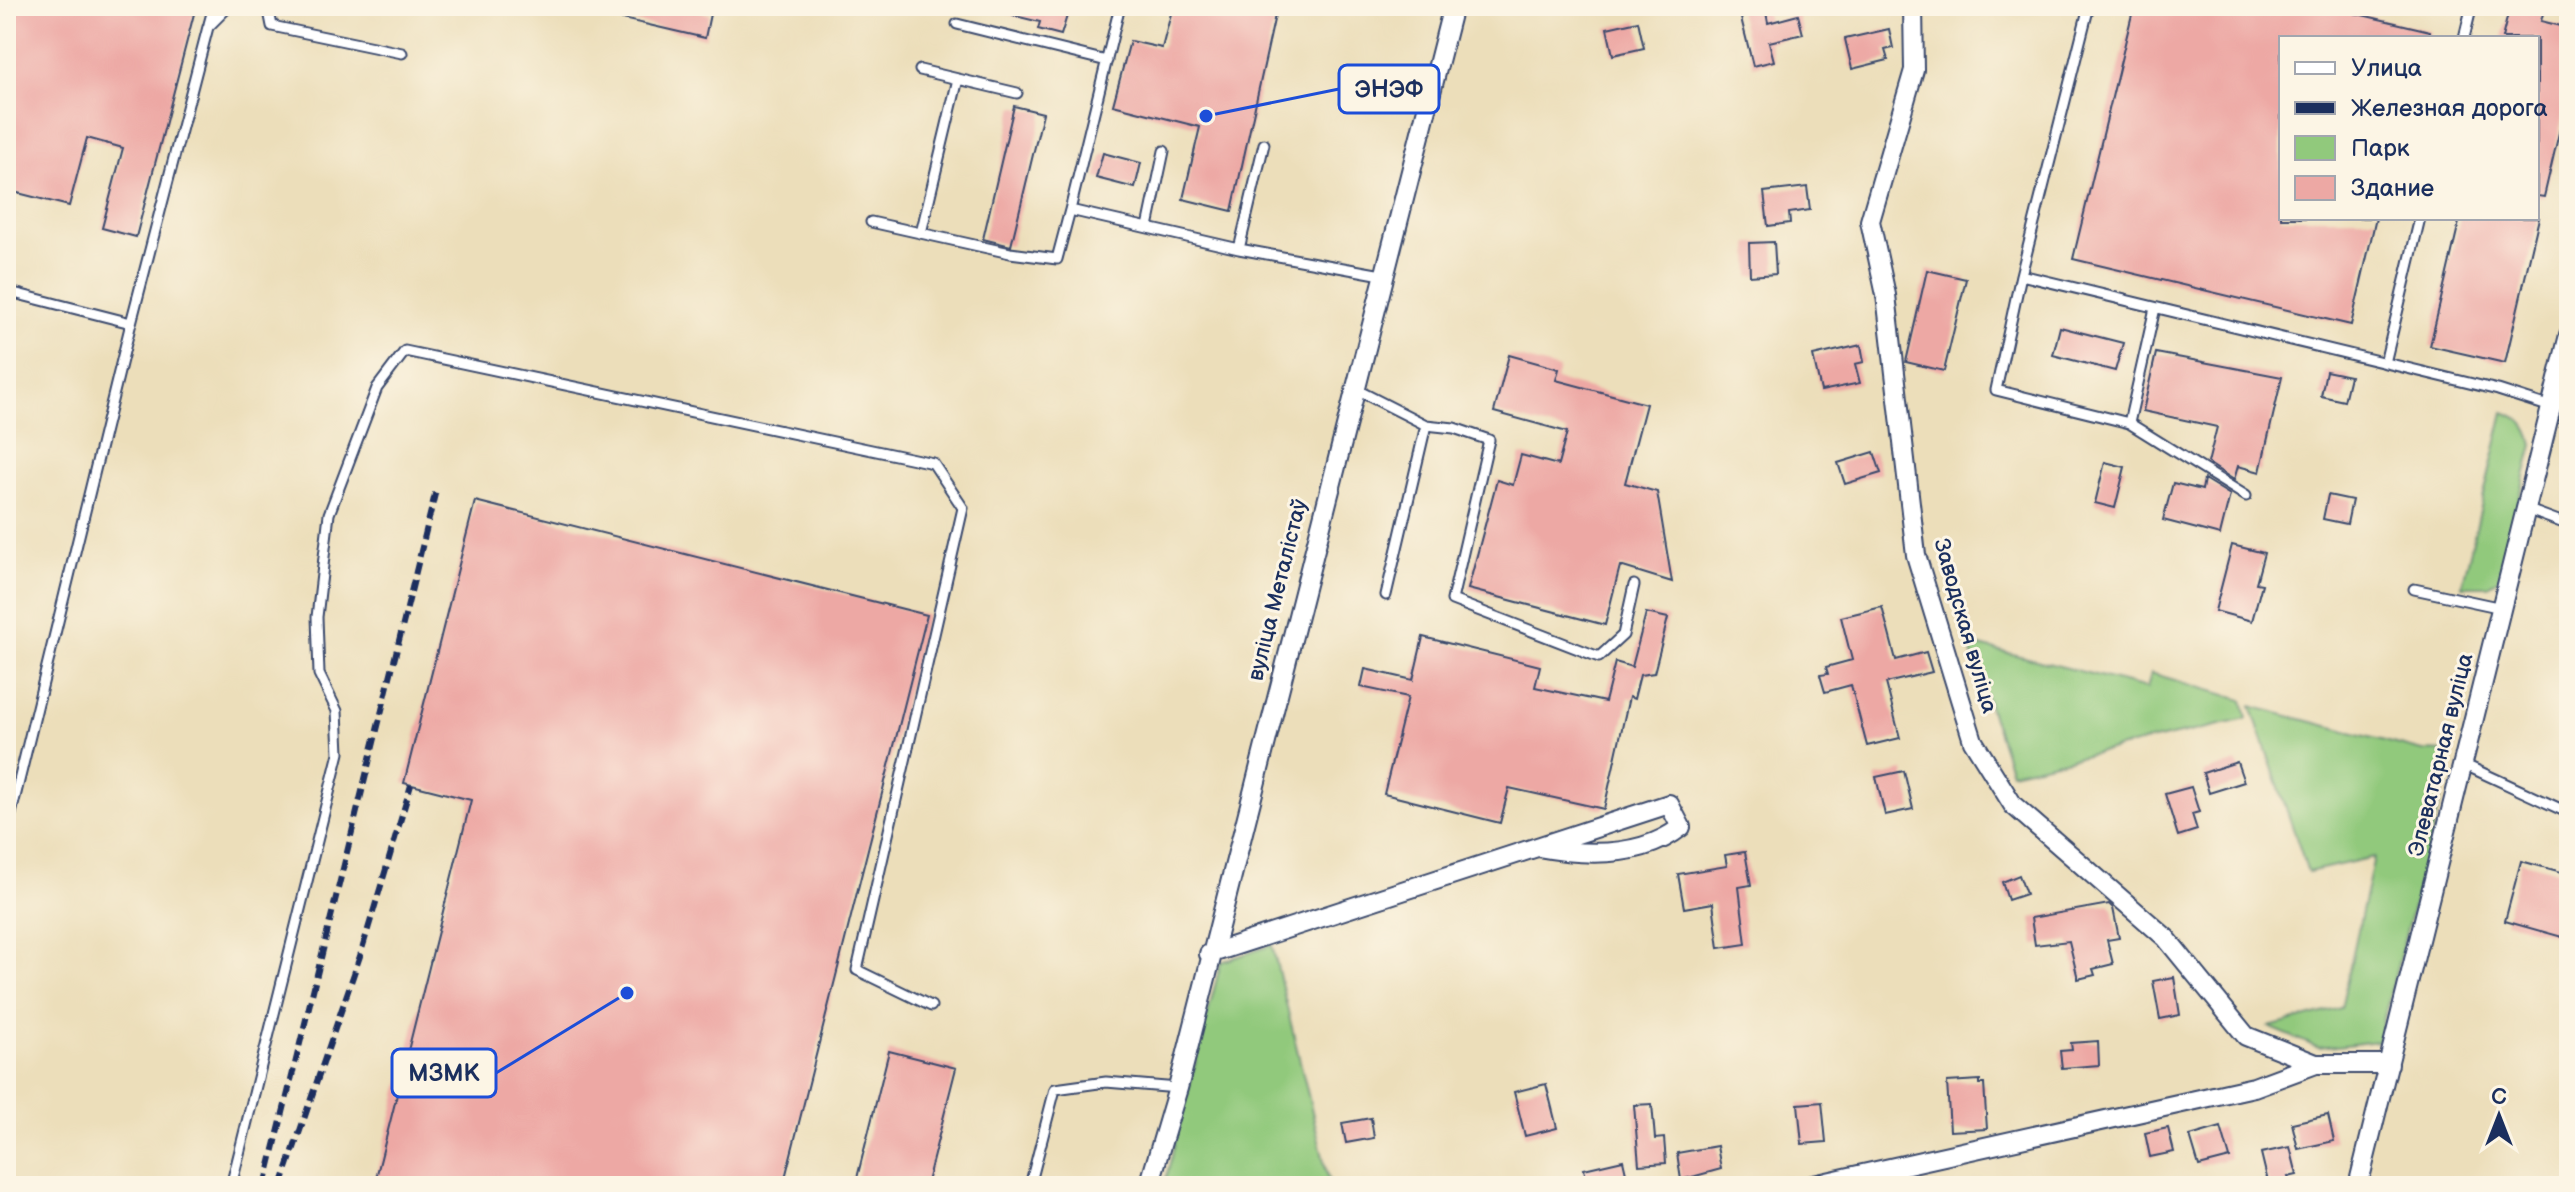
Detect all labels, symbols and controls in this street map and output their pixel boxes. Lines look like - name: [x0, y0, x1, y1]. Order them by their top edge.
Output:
- legend: [2279, 36, 2539, 220]
- text: Улица: [2351, 54, 2422, 83]
- callout: ЭНЭФ: [1339, 65, 1439, 113]
- text: ЭНЭФ: [1355, 75, 1424, 104]
- text: Железная дорога: [2351, 94, 2548, 123]
- text: Парк: [2351, 134, 2410, 163]
- text: Здание: [2351, 174, 2434, 203]
- street label: вуліца Металістаў: [1242, 496, 1314, 684]
- street label: Заводская вуліца: [1927, 536, 2003, 716]
- street label: Элеватарная вуліца: [2403, 651, 2479, 859]
- callout: МЗМК: [392, 1049, 496, 1097]
- text: МЗМК: [408, 1059, 481, 1088]
- north arrow: [2459, 1076, 2539, 1156]
- text: С: [2491, 1084, 2507, 1111]

